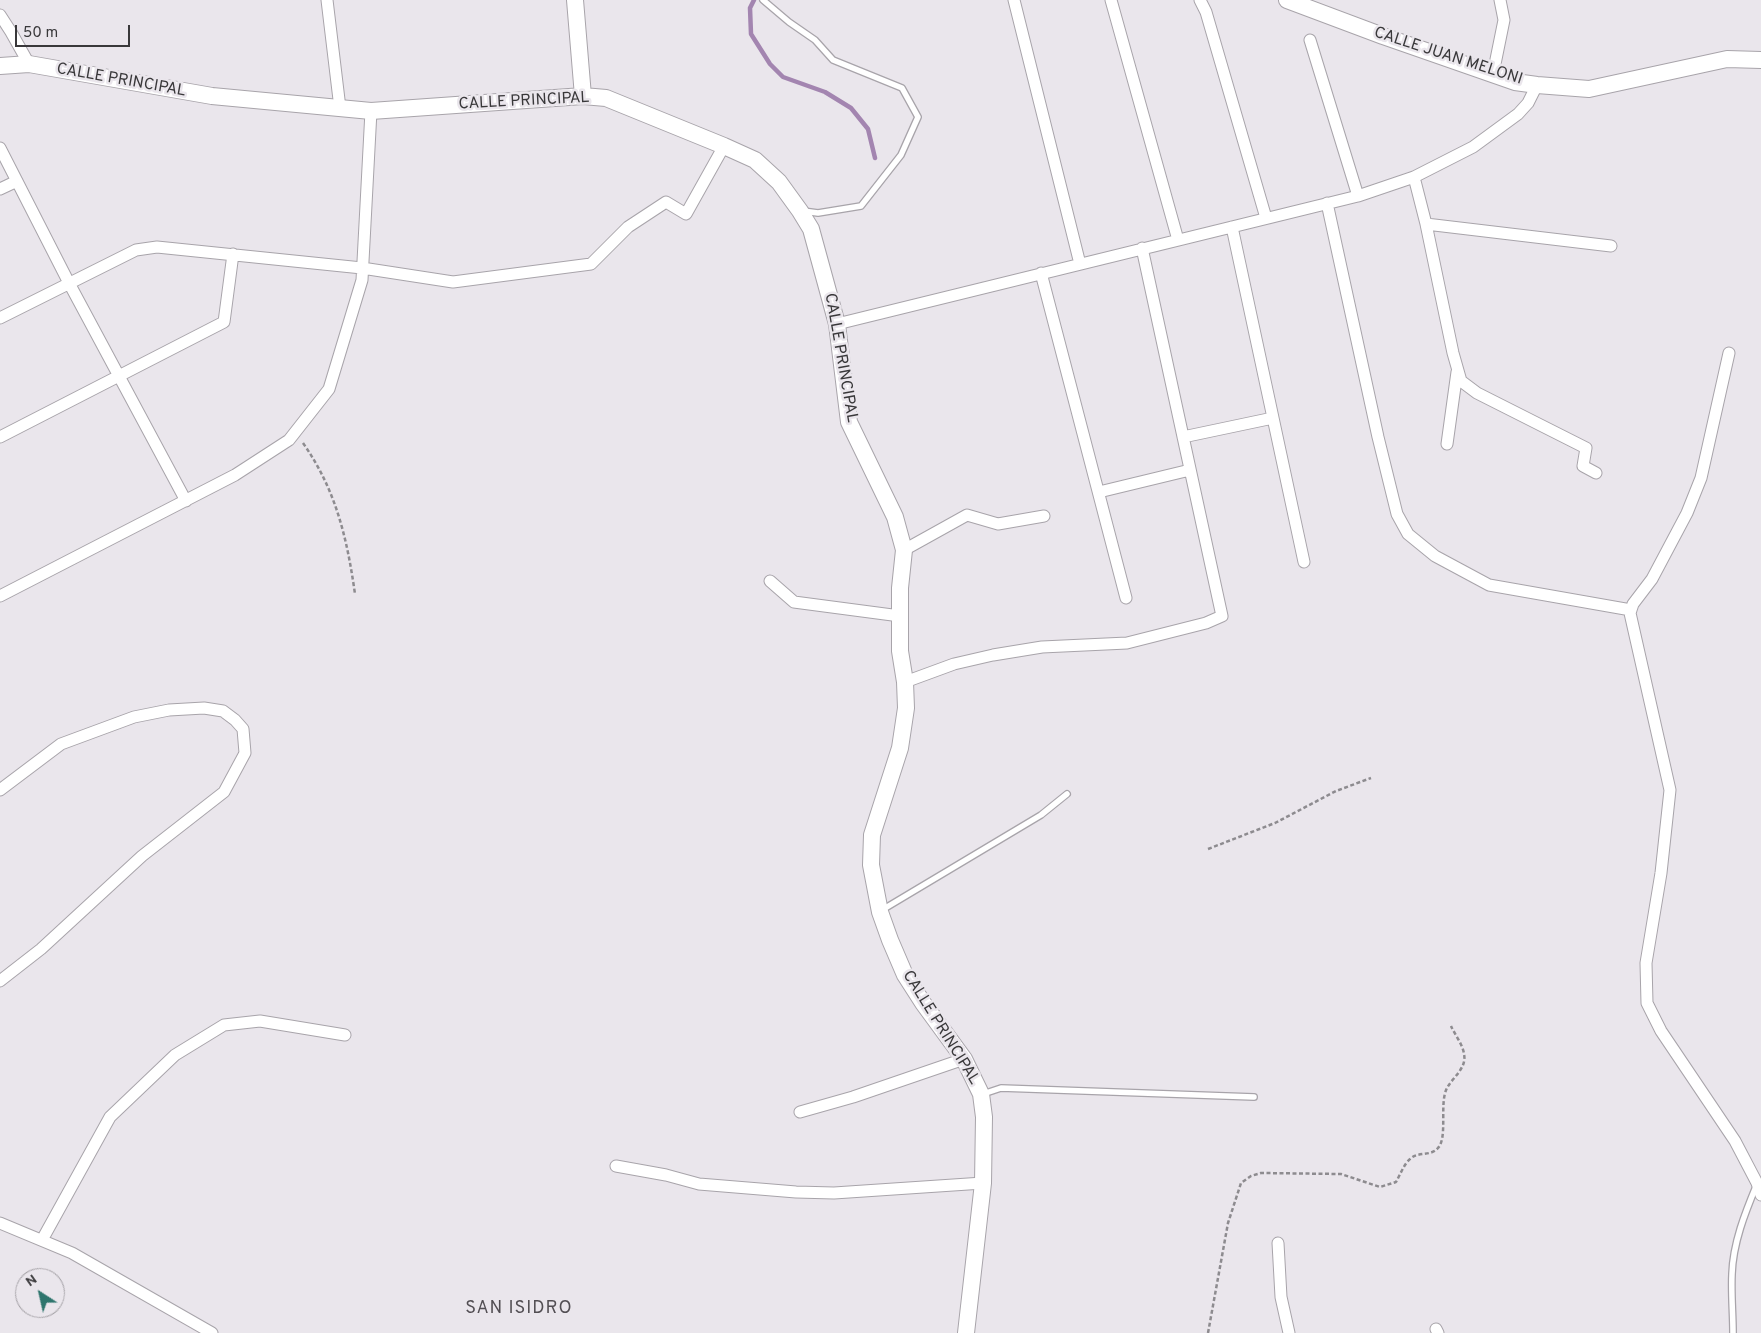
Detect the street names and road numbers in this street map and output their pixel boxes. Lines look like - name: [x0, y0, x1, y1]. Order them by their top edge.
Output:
- street label: CALLE JUAN MELONI: [1371, 24, 1525, 90]
- street label: CALLE PRINCIPAL: [55, 60, 187, 102]
- street label: CALLE PRINCIPAL: [458, 89, 590, 115]
- street label: CALLE PRINCIPAL: [819, 292, 861, 424]
- street label: CALLE PRINCIPAL: [897, 967, 983, 1089]

